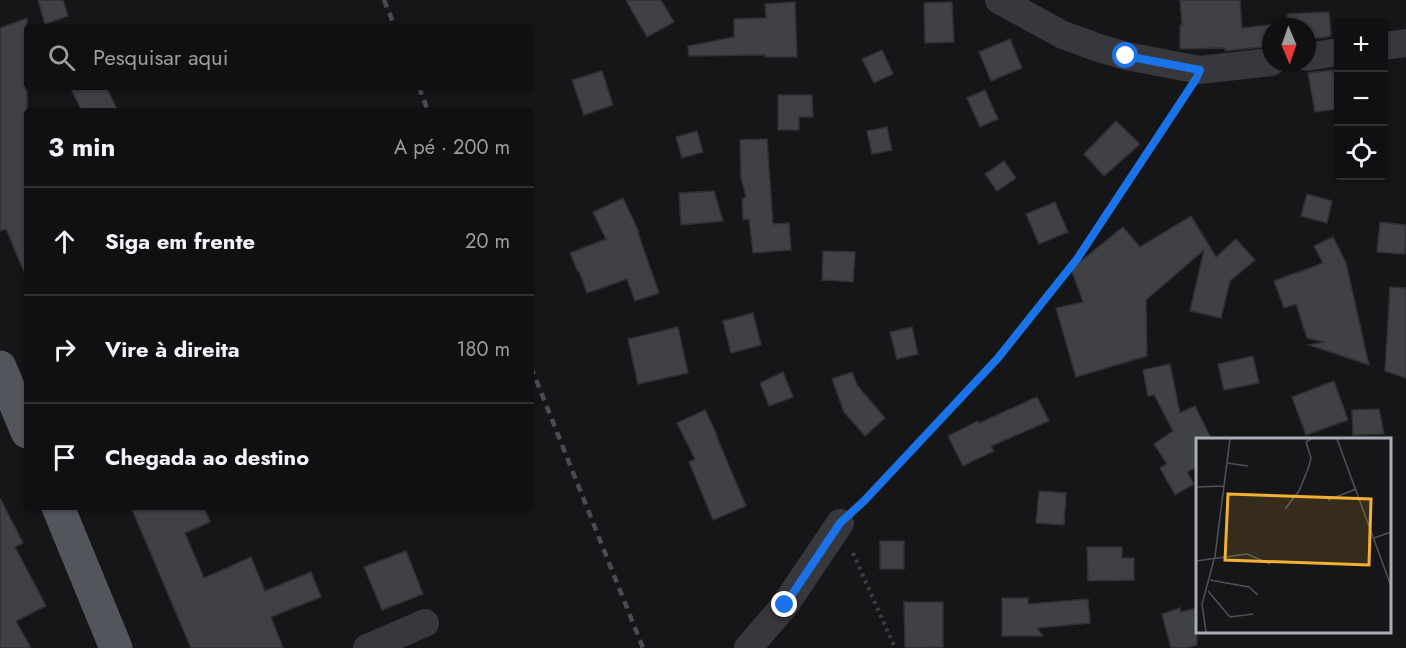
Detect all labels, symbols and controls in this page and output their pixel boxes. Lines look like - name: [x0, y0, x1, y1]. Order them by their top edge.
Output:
- north arrow: [1262, 18, 1316, 72]
- map controls: [1334, 18, 1388, 180]
- button: +: [1334, 18, 1388, 72]
- search box: [24, 24, 534, 90]
- icon: search: [45, 41, 78, 74]
- text: Pesquisar aqui: [93, 41, 228, 73]
- route start: [1112, 42, 1138, 68]
- button: −: [1334, 72, 1388, 126]
- button: locate: [1334, 126, 1388, 180]
- text: 3 min: [48, 128, 115, 166]
- text: A pé · 200 m: [394, 133, 510, 162]
- icon: ahead: [48, 225, 81, 258]
- text: Siga em frente: [105, 225, 255, 257]
- text: 20 m: [465, 227, 510, 256]
- icon: right: [48, 333, 81, 366]
- text: Vire à direita: [105, 333, 240, 365]
- text: 180 m: [456, 335, 510, 364]
- inset map: [1196, 438, 1391, 633]
- icon: arrive: [48, 441, 81, 474]
- text: Chegada ao destino: [105, 441, 309, 473]
- route end: [771, 591, 797, 617]

